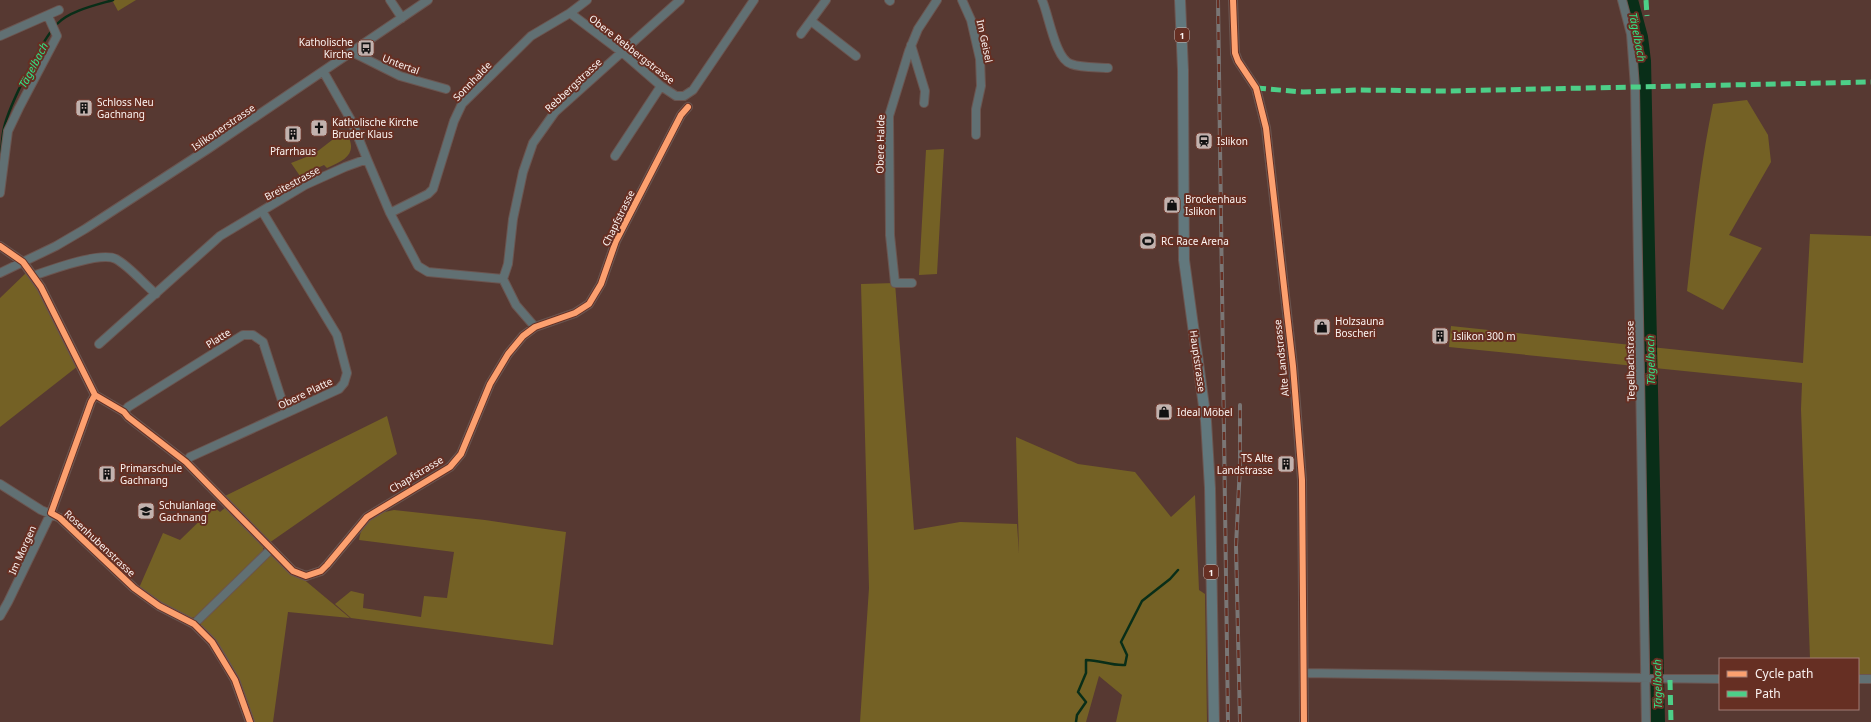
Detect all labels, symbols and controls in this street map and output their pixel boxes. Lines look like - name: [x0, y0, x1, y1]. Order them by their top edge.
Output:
- street label: Obere Rebbergstrasse: [586, 11, 678, 87]
- water label: Tägelbach: [1626, 11, 1650, 63]
- street label: Im Geisel: [974, 18, 996, 64]
- road number: 1: [1175, 28, 1189, 42]
- place label: Katholische Kirche: [299, 35, 353, 61]
- bus stop icon: Katholische Kirche: [356, 38, 376, 58]
- water label: Tägelbach: [15, 40, 51, 90]
- street label: Untertal: [380, 51, 422, 77]
- street label: Rebbergstrasse: [541, 55, 605, 115]
- street label: Sonnhalde: [450, 58, 495, 104]
- place label: Schloss Neu Gachnang: [97, 95, 154, 121]
- building icon: Schloss Neu Gachnang: [74, 98, 94, 118]
- street label: Islikonerstrasse: [188, 100, 258, 153]
- street label: Obere Halde: [872, 114, 888, 174]
- place label: Katholische Kirche Bruder Klaus: [332, 115, 418, 141]
- church icon: Katholische Kirche Bruder Klaus: [309, 118, 329, 138]
- building icon: Pfarrhaus: [283, 124, 303, 144]
- station icon: Islikon: [1194, 131, 1214, 151]
- place label: Islikon: [1217, 134, 1248, 148]
- place label: Pfarrhaus: [270, 144, 316, 158]
- street label: Breitestrasse: [262, 162, 323, 204]
- street label: Chapfstrasse: [598, 187, 638, 248]
- place label: Brockenhaus Islikon: [1185, 192, 1246, 218]
- shop icon: Brockenhaus Islikon: [1162, 195, 1182, 215]
- sports icon: RC Race Arena: [1138, 231, 1158, 251]
- place label: RC Race Arena: [1161, 234, 1229, 248]
- place label: Holzsauna Boscheri: [1335, 314, 1384, 340]
- shop icon: Holzsauna Boscheri: [1312, 317, 1332, 337]
- street label: Alte Landstrasse: [1270, 319, 1292, 397]
- street label: Tegelbachstrasse: [1622, 320, 1638, 402]
- street label: Platte: [203, 325, 234, 351]
- building icon: Islikon 300 m: [1430, 326, 1450, 346]
- street label: Hauptstrasse: [1187, 329, 1209, 393]
- place label: Islikon 300 m: [1453, 329, 1516, 343]
- water label: Tägelbach: [1642, 335, 1658, 385]
- street label: Obere Platte: [275, 374, 335, 412]
- shop icon: Ideal Möbel: [1154, 402, 1174, 422]
- place label: Ideal Möbel: [1177, 405, 1232, 419]
- place label: TS Alte Landstrasse: [1217, 451, 1273, 477]
- street label: Chapfstrasse: [386, 452, 446, 496]
- building icon: TS Alte Landstrasse: [1276, 454, 1296, 474]
- place label: Primarschule Gachnang: [120, 461, 182, 487]
- building icon: Primarschule Gachnang: [97, 464, 117, 484]
- place label: Schulanlage Gachnang: [159, 498, 216, 524]
- school or university icon: Schulanlage Gachnang: [136, 501, 156, 521]
- street label: Rosenhubenstrasse: [61, 506, 139, 580]
- street label: Im Morgen: [5, 523, 39, 577]
- road number: 1: [1204, 565, 1218, 579]
- legend: [1719, 658, 1859, 710]
- water label: Tägelbach: [1649, 659, 1665, 709]
- text: Cycle path: [1755, 665, 1813, 682]
- text: Path: [1755, 685, 1781, 702]

